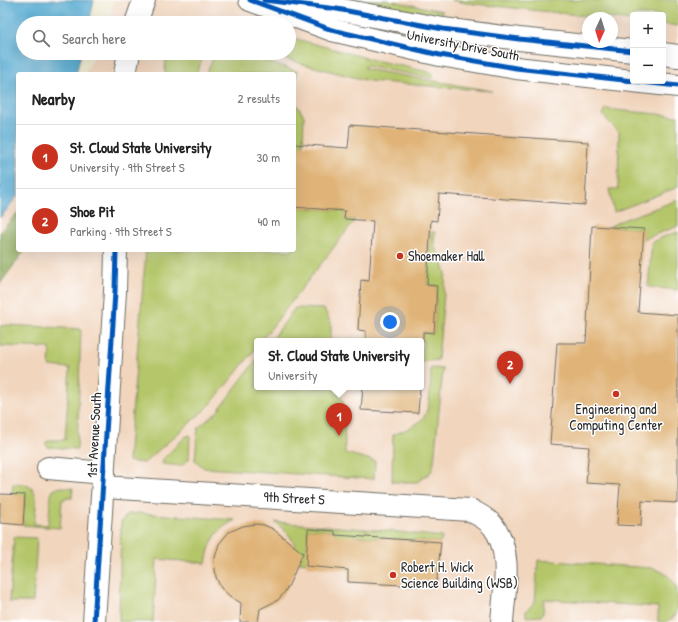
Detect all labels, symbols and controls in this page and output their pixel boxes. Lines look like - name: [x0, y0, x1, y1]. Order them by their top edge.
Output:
- north arrow: [582, 12, 618, 48]
- map controls: [630, 12, 666, 84]
- button: +: [630, 12, 666, 48]
- search box: [16, 16, 296, 60]
- street label: University Drive South: [405, 24, 521, 66]
- icon: search: [30, 27, 52, 49]
- text: Search here: [62, 28, 126, 49]
- button: −: [630, 48, 666, 84]
- text: Nearby: [32, 87, 75, 110]
- text: 2 results: [238, 89, 280, 107]
- text: St. Cloud State University: [70, 137, 212, 158]
- text: 1: [43, 148, 47, 166]
- text: 30 m: [257, 148, 280, 166]
- text: University · 9th Street S: [70, 158, 185, 176]
- text: Shoe Pit: [70, 201, 114, 222]
- text: 2: [42, 212, 48, 230]
- text: 40 m: [257, 212, 280, 230]
- text: Parking · 9th Street S: [70, 222, 172, 240]
- place label: Shoemaker Hall: [408, 246, 486, 265]
- marker: Shoemaker Hall: [395, 251, 405, 261]
- your location: [380, 312, 400, 332]
- popup: [254, 338, 424, 390]
- text: St. Cloud State University: [268, 345, 410, 366]
- pin: 2: [497, 351, 523, 384]
- text: University: [268, 366, 317, 384]
- marker: Engineering and Computing Center: [611, 389, 621, 399]
- street label: 1st Avenue South: [82, 392, 105, 478]
- place label: Engineering and Computing Center: [569, 399, 663, 435]
- pin: 1: [326, 403, 352, 436]
- street label: 9th Street S: [263, 486, 326, 509]
- place label: Robert H. Wick Science Building (WSB): [401, 557, 518, 593]
- marker: Robert H. Wick Science Building (WSB): [388, 570, 398, 580]

